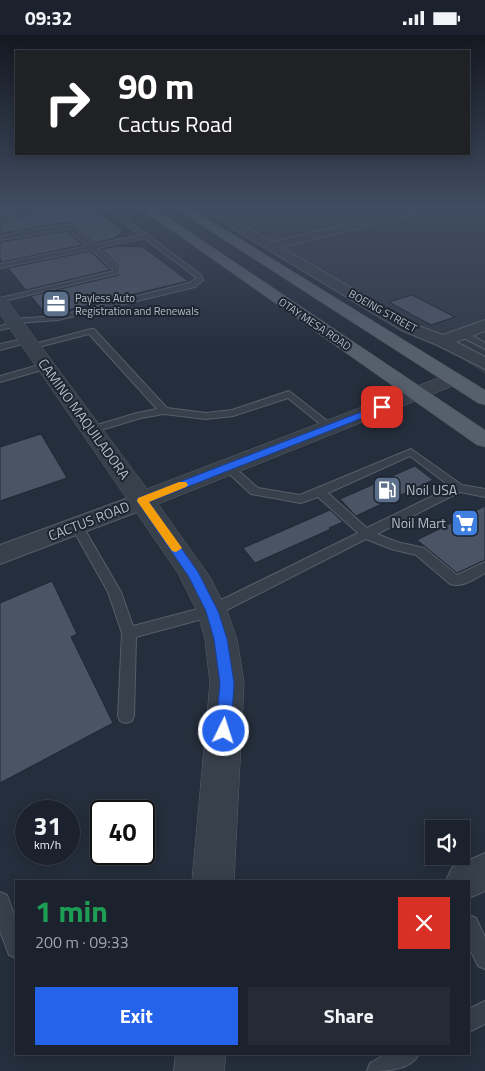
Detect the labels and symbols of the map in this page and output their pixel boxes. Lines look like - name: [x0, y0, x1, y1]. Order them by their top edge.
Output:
- street label: BOEING STREET: [346, 286, 420, 337]
- office icon: Payless Auto Registration and Renewals: [41, 289, 71, 319]
- place label: Payless Auto Registration and Renewals: [75, 290, 199, 319]
- street label: OTAY MESA ROAD: [276, 294, 354, 354]
- street label: CAMINO MAQUILADORA: [33, 354, 136, 484]
- pin: [361, 386, 403, 428]
- fuel station icon: Noil USA: [372, 475, 402, 505]
- place label: Noil USA: [406, 479, 458, 500]
- street label: CACTUS ROAD: [45, 495, 133, 546]
- supermarket icon: Noil Mart: [450, 508, 480, 538]
- place label: Noil Mart: [391, 512, 446, 533]
- position arrow: [197, 704, 249, 756]
- speed limit sign: 40: [90, 800, 155, 865]

